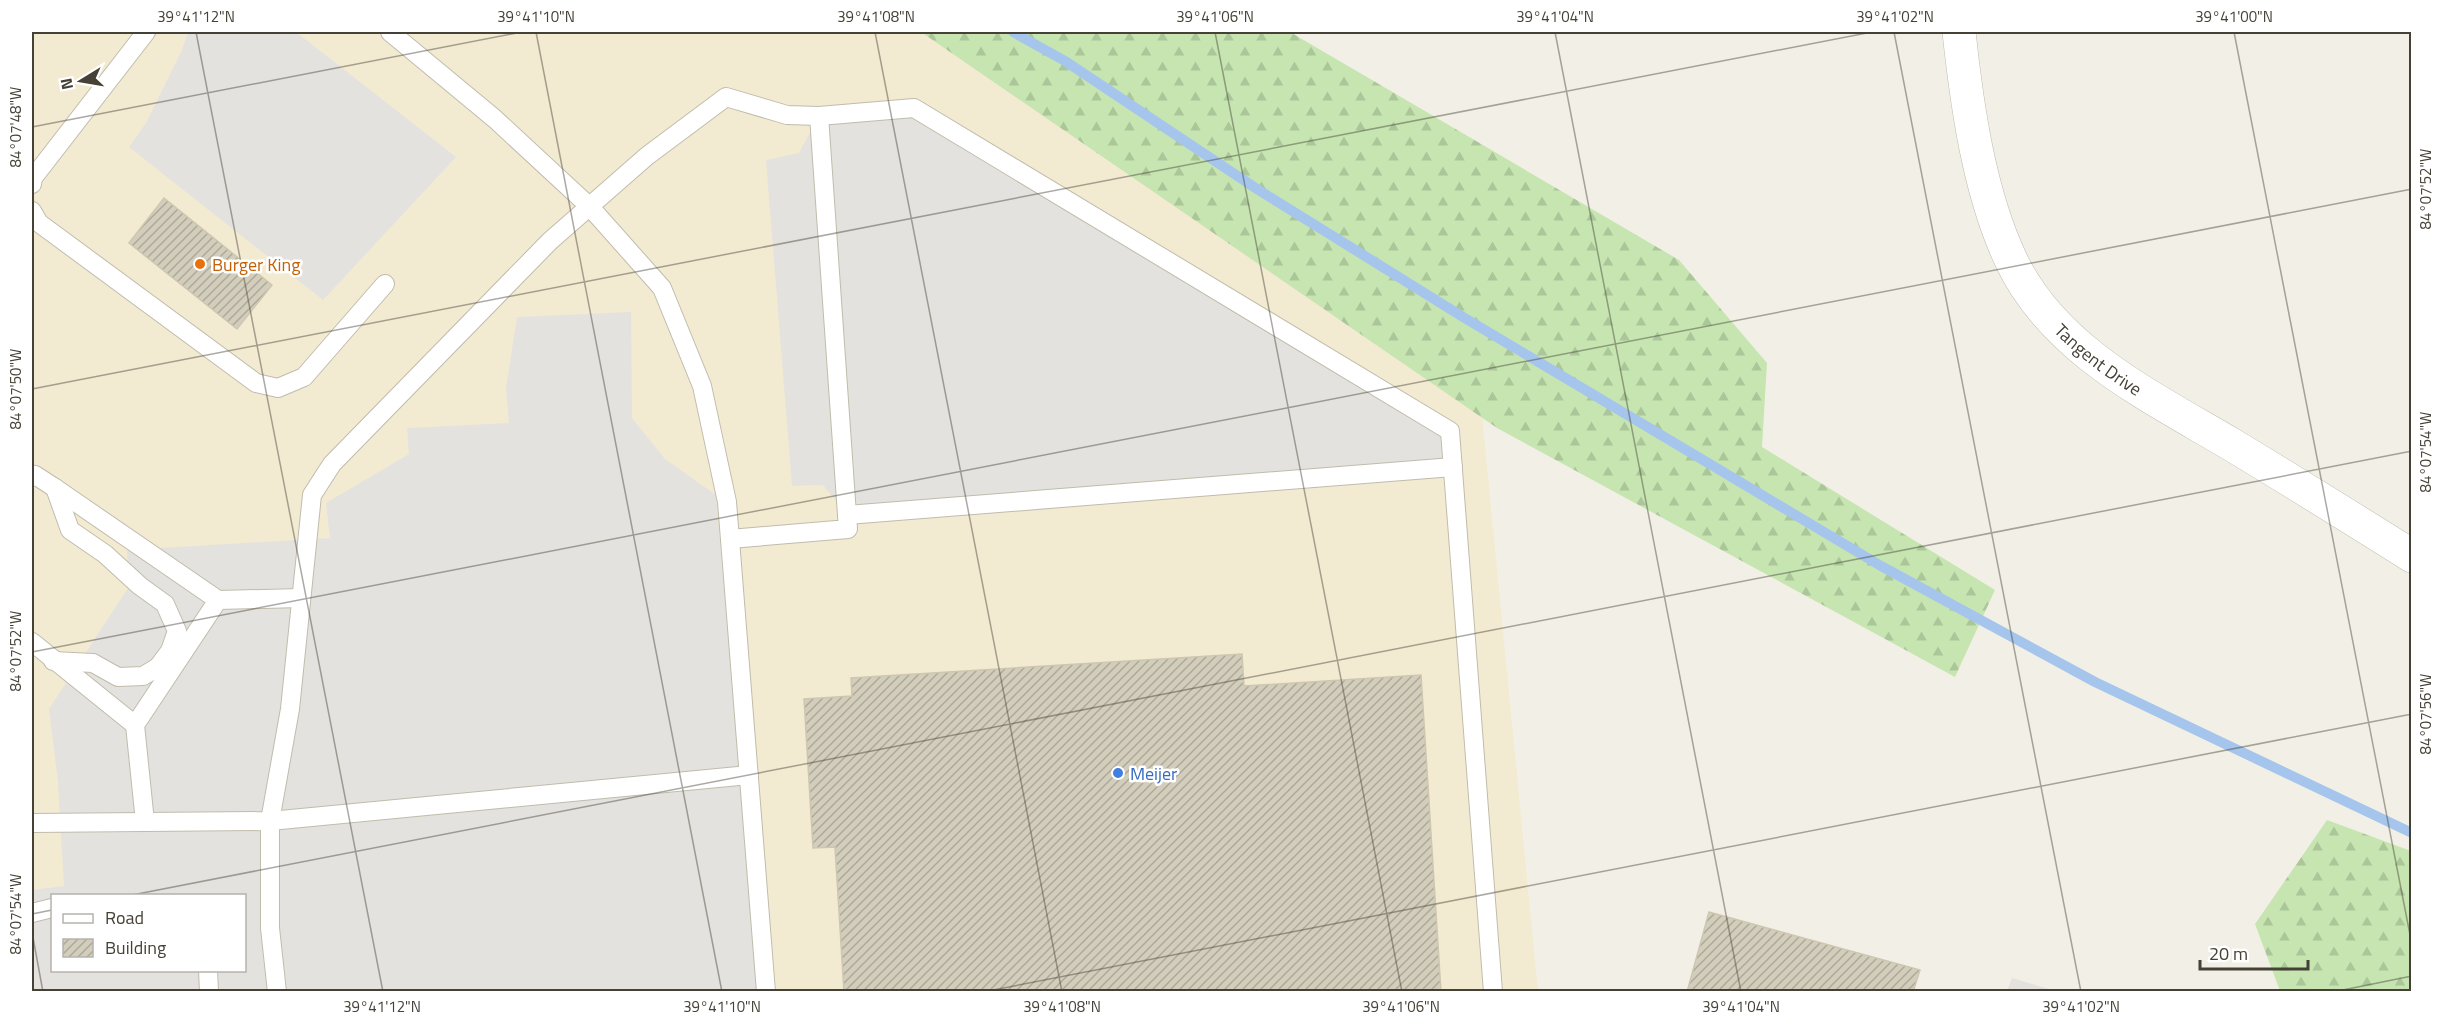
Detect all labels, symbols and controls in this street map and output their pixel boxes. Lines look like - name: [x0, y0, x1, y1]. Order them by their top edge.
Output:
- text: 39°41'12"N: [157, 5, 235, 28]
- text: 39°41'10"N: [497, 5, 575, 28]
- text: 39°41'08"N: [837, 5, 915, 28]
- text: 39°41'06"N: [1176, 5, 1254, 28]
- text: 39°41'04"N: [1516, 5, 1594, 28]
- text: 39°41'02"N: [1856, 5, 1934, 28]
- text: 39°41'00"N: [2195, 5, 2273, 28]
- north arrow: [51, 51, 111, 111]
- text: N: [53, 76, 79, 92]
- text: 84°07'48"W: [4, 87, 27, 167]
- text: 84°07'52"W: [2414, 149, 2437, 229]
- place label: Burger King: [212, 251, 300, 278]
- marker: Burger King: [193, 257, 207, 271]
- street label: Tangent Drive: [2049, 317, 2148, 402]
- text: 84°07'50"W: [4, 349, 27, 429]
- text: 84°07'54"W: [2414, 412, 2437, 492]
- text: 84°07'52"W: [4, 611, 27, 691]
- text: 84°07'56"W: [2414, 674, 2437, 754]
- place label: Meijer: [1130, 760, 1177, 787]
- marker: Meijer: [1111, 766, 1125, 780]
- text: 84°07'54"W: [4, 874, 27, 954]
- legend: [51, 894, 246, 972]
- text: Road: [105, 904, 144, 931]
- scale bar: [2200, 933, 2308, 971]
- text: Building: [105, 934, 166, 961]
- text: 20 m: [2209, 940, 2248, 967]
- text: 39°41'12"N: [343, 995, 421, 1018]
- text: 39°41'10"N: [683, 995, 761, 1018]
- text: 39°41'08"N: [1023, 995, 1101, 1018]
- text: 39°41'06"N: [1362, 995, 1440, 1018]
- text: 39°41'04"N: [1702, 995, 1780, 1018]
- text: 39°41'02"N: [2042, 995, 2120, 1018]

